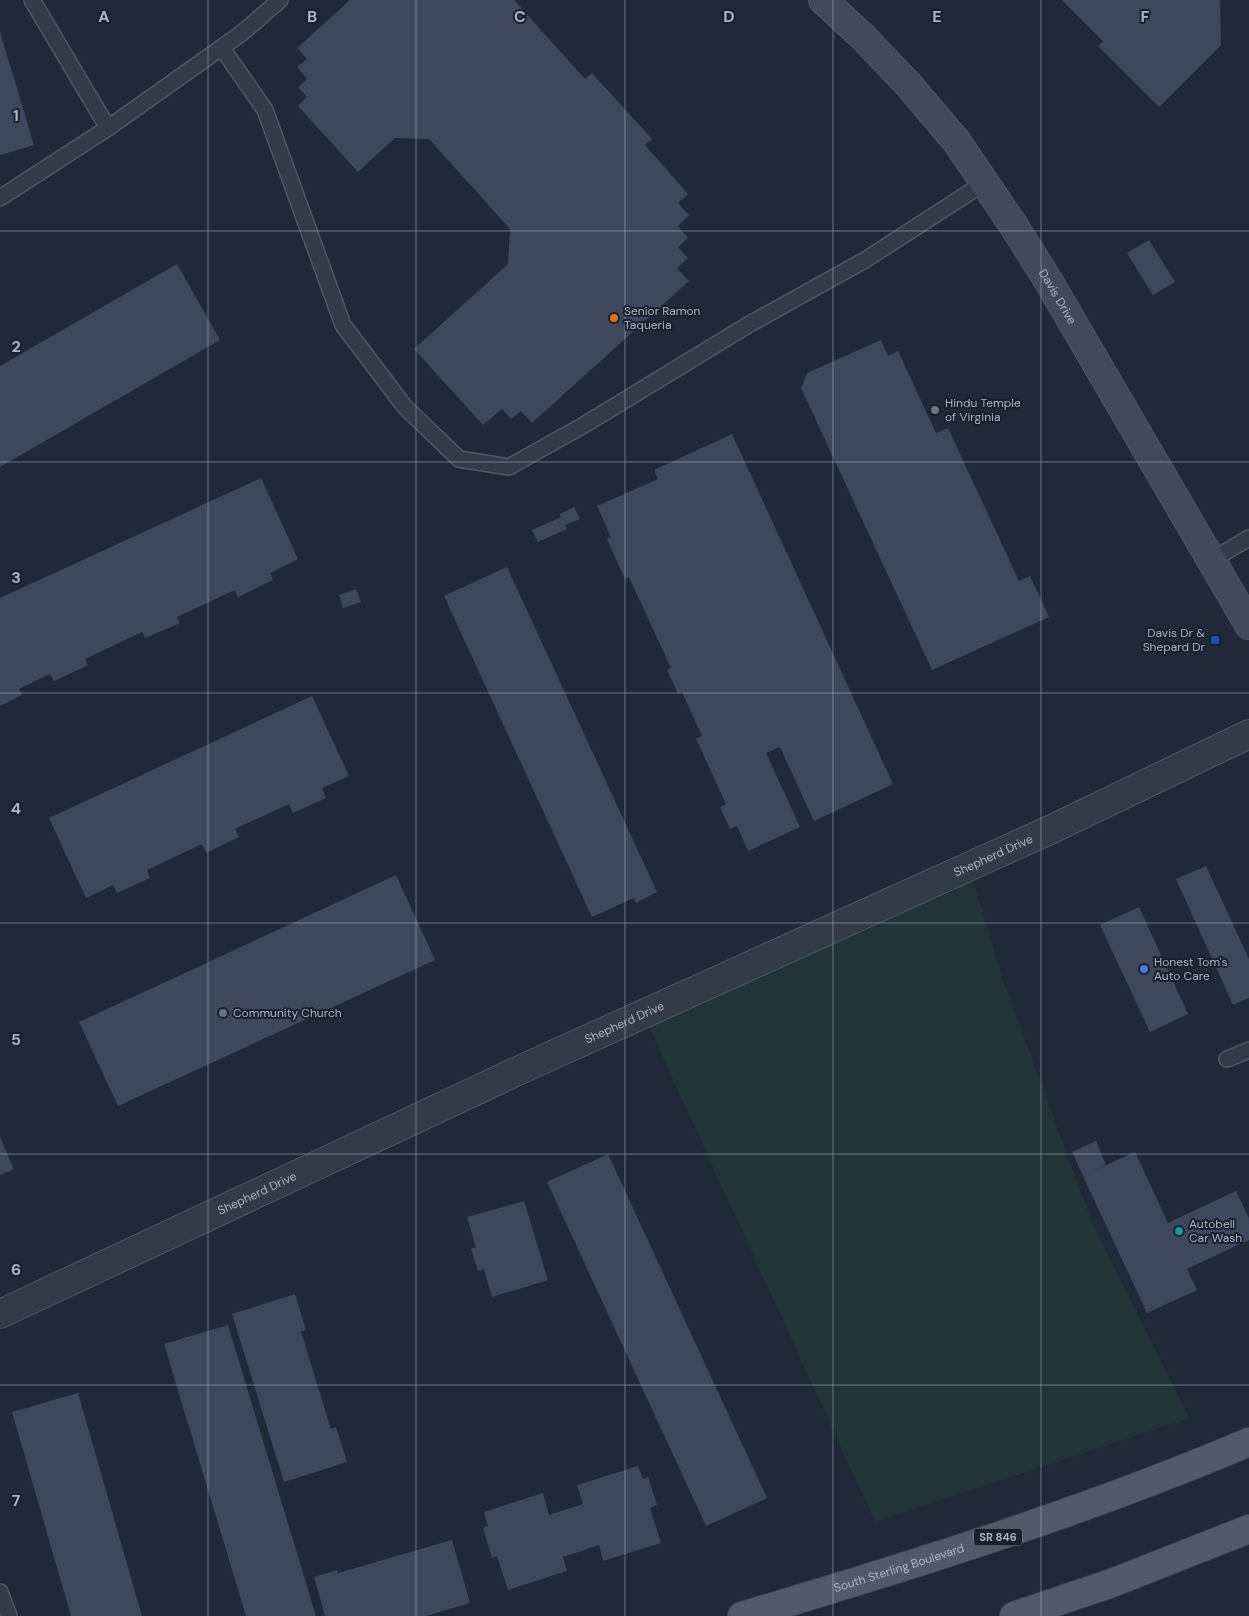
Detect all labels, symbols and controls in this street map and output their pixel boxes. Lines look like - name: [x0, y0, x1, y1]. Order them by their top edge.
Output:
- text: A: [98, 6, 110, 27]
- text: B: [307, 6, 317, 27]
- text: C: [514, 6, 526, 27]
- text: D: [723, 6, 735, 27]
- text: E: [932, 6, 942, 27]
- text: F: [1141, 6, 1150, 27]
- text: 1: [13, 105, 19, 126]
- street label: Davis Drive: [1035, 266, 1080, 327]
- place label: Senior Ramon Taqueria: [624, 303, 701, 333]
- marker: Senior Ramon Taqueria: [608, 312, 620, 324]
- text: 2: [11, 336, 21, 357]
- place label: Hindu Temple of Virginia: [945, 395, 1021, 425]
- marker: Hindu Temple of Virginia: [929, 404, 941, 416]
- text: 3: [11, 567, 21, 588]
- place label: Davis Dr & Shepard Dr: [1143, 625, 1206, 655]
- marker: Davis Dr & Shepard Dr: [1209, 634, 1221, 646]
- text: 4: [11, 798, 21, 819]
- street label: Shepherd Drive: [951, 831, 1036, 880]
- place label: Honest Tom's Auto Care: [1154, 954, 1227, 984]
- marker: Honest Tom's Auto Care: [1138, 963, 1150, 975]
- street label: Shepherd Drive: [582, 998, 667, 1047]
- place label: Community Church: [233, 1005, 342, 1021]
- marker: Community Church: [217, 1007, 229, 1019]
- text: 5: [11, 1029, 21, 1050]
- street label: Shepherd Drive: [215, 1168, 299, 1219]
- place label: Autobell Car Wash: [1189, 1216, 1242, 1246]
- marker: Autobell Car Wash: [1173, 1225, 1185, 1237]
- text: 6: [11, 1259, 21, 1280]
- text: 7: [12, 1490, 21, 1511]
- road number: SR 846: [974, 1528, 1022, 1545]
- street label: South Sterling Boulevard: [832, 1540, 966, 1596]

